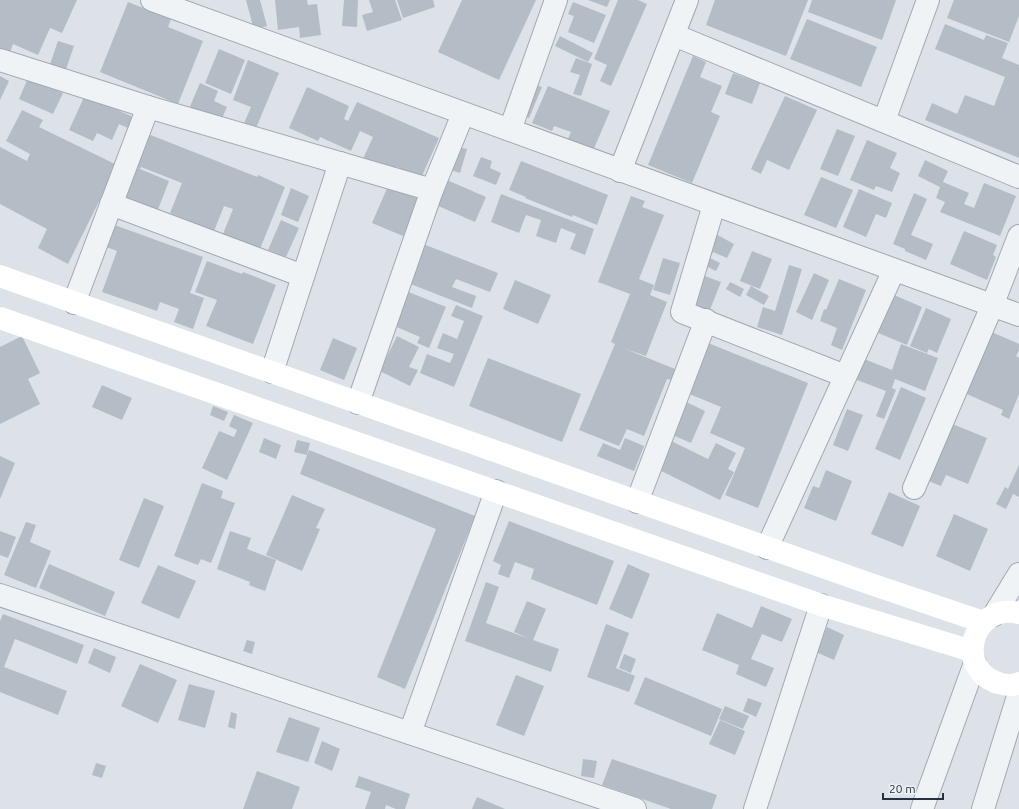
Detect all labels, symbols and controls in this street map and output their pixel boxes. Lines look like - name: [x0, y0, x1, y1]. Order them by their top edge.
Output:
- scale bar: [883, 775, 943, 801]
- text: 20 m: [889, 782, 916, 795]

